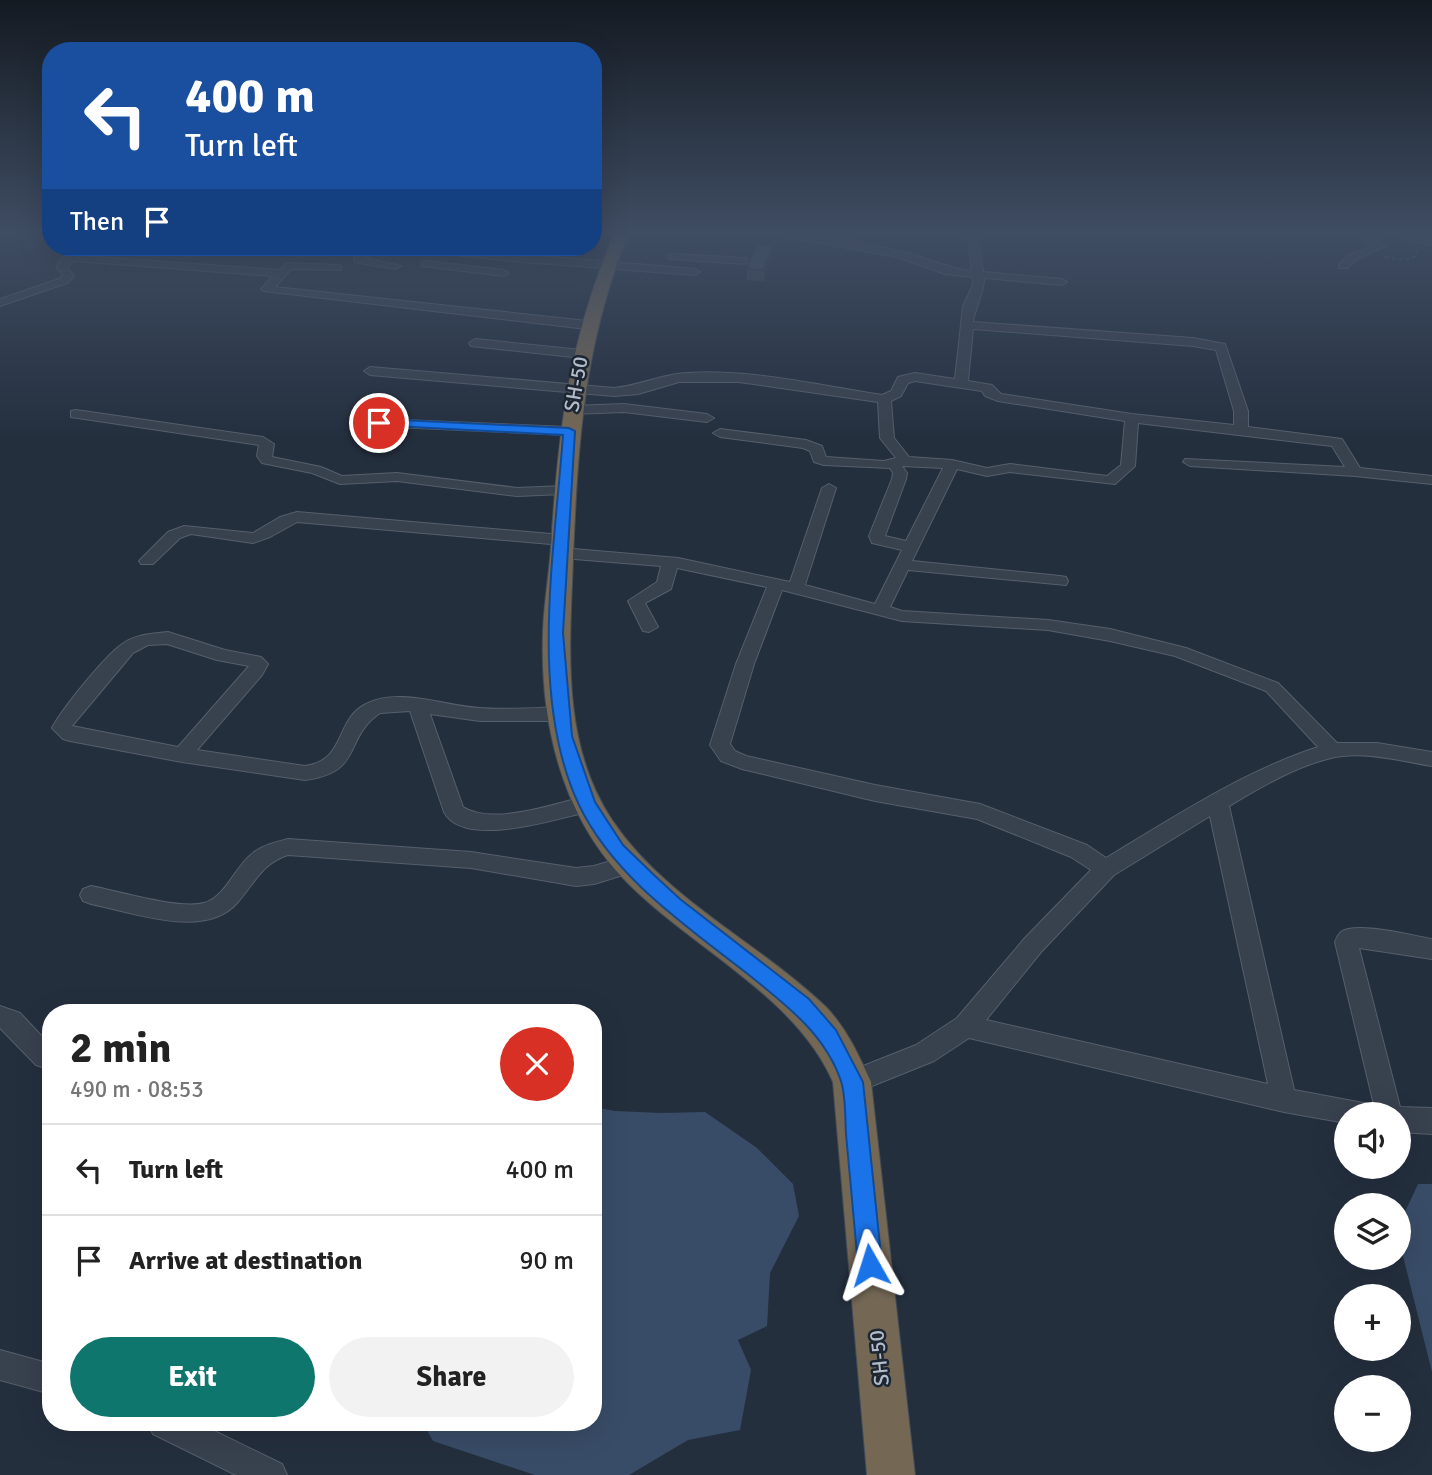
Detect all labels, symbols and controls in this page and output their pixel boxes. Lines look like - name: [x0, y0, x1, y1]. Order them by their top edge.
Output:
- text: 400 m: [185, 66, 315, 126]
- icon: left: [70, 70, 161, 161]
- text: Turn left: [185, 126, 298, 165]
- icon: arrive: [138, 203, 176, 241]
- text: Then: [70, 206, 124, 238]
- street label: SH-50: [558, 354, 594, 414]
- pin: [349, 393, 409, 453]
- icon: arrive: [360, 404, 398, 442]
- text: 2 min: [70, 1023, 171, 1074]
- button: close: [500, 1027, 574, 1101]
- text: 490 m · 08:53: [70, 1075, 204, 1104]
- map controls: [1334, 1102, 1411, 1452]
- button: sound: [1334, 1102, 1411, 1179]
- icon: left: [70, 1151, 108, 1189]
- text: Turn left: [129, 1154, 223, 1186]
- text: 400 m: [505, 1154, 574, 1186]
- button: layers: [1334, 1193, 1411, 1270]
- position arrow: [833, 1228, 907, 1302]
- icon: arrive: [70, 1242, 108, 1280]
- text: Arrive at destination: [129, 1245, 362, 1277]
- text: 90 m: [519, 1245, 574, 1277]
- button: +: [1334, 1284, 1411, 1361]
- street label: SH-50: [863, 1329, 895, 1387]
- button: Exit: [70, 1337, 315, 1417]
- button: Share: [329, 1337, 574, 1417]
- button: −: [1334, 1375, 1411, 1452]

